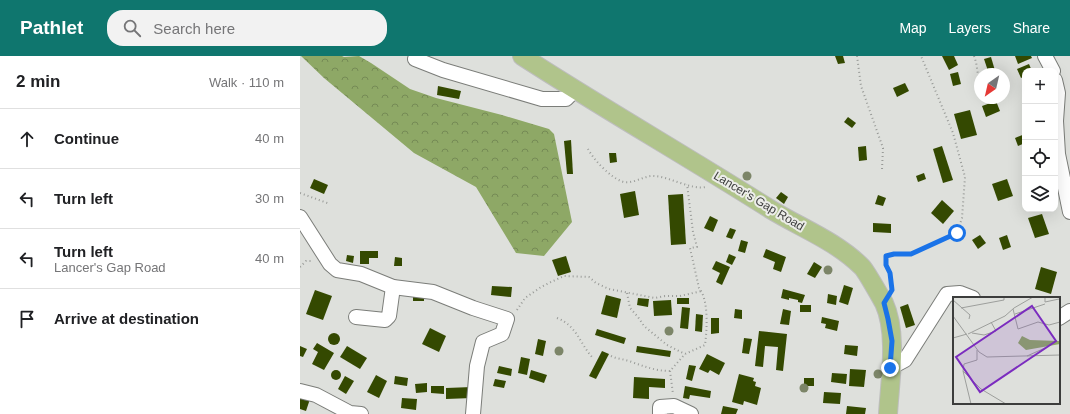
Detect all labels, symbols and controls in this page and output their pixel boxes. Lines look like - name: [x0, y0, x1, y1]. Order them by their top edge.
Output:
- search box: [107, 10, 387, 46]
- text: Pathlet: [20, 17, 83, 38]
- icon: search: [121, 17, 143, 39]
- text: Search here: [153, 20, 235, 37]
- text: Map: [899, 20, 927, 36]
- text: Layers: [949, 20, 991, 36]
- text: Share: [1013, 20, 1050, 36]
- north arrow: [974, 68, 1010, 104]
- map controls: [1022, 68, 1058, 212]
- button: +: [1022, 68, 1058, 104]
- text: 2 min: [16, 72, 60, 91]
- text: Walk · 110 m: [209, 75, 284, 90]
- button: −: [1022, 104, 1058, 140]
- icon: ahead: [16, 128, 38, 150]
- text: Continue: [54, 130, 119, 147]
- text: 40 m: [255, 131, 284, 146]
- button: locate: [1022, 140, 1058, 176]
- street label: Lancer's Gap Road: [711, 168, 807, 234]
- button: layers: [1022, 176, 1058, 212]
- icon: left: [16, 188, 38, 210]
- text: Turn left: [54, 190, 113, 207]
- text: 30 m: [255, 191, 284, 206]
- route start: [948, 224, 966, 242]
- text: Turn left: [54, 243, 113, 260]
- icon: left: [16, 248, 38, 270]
- text: 40 m: [255, 251, 284, 266]
- text: Lancer's Gap Road: [54, 260, 166, 275]
- inset map: [953, 297, 1060, 404]
- icon: arrive: [16, 308, 38, 330]
- text: Arrive at destination: [54, 310, 199, 327]
- route end: [881, 359, 899, 377]

